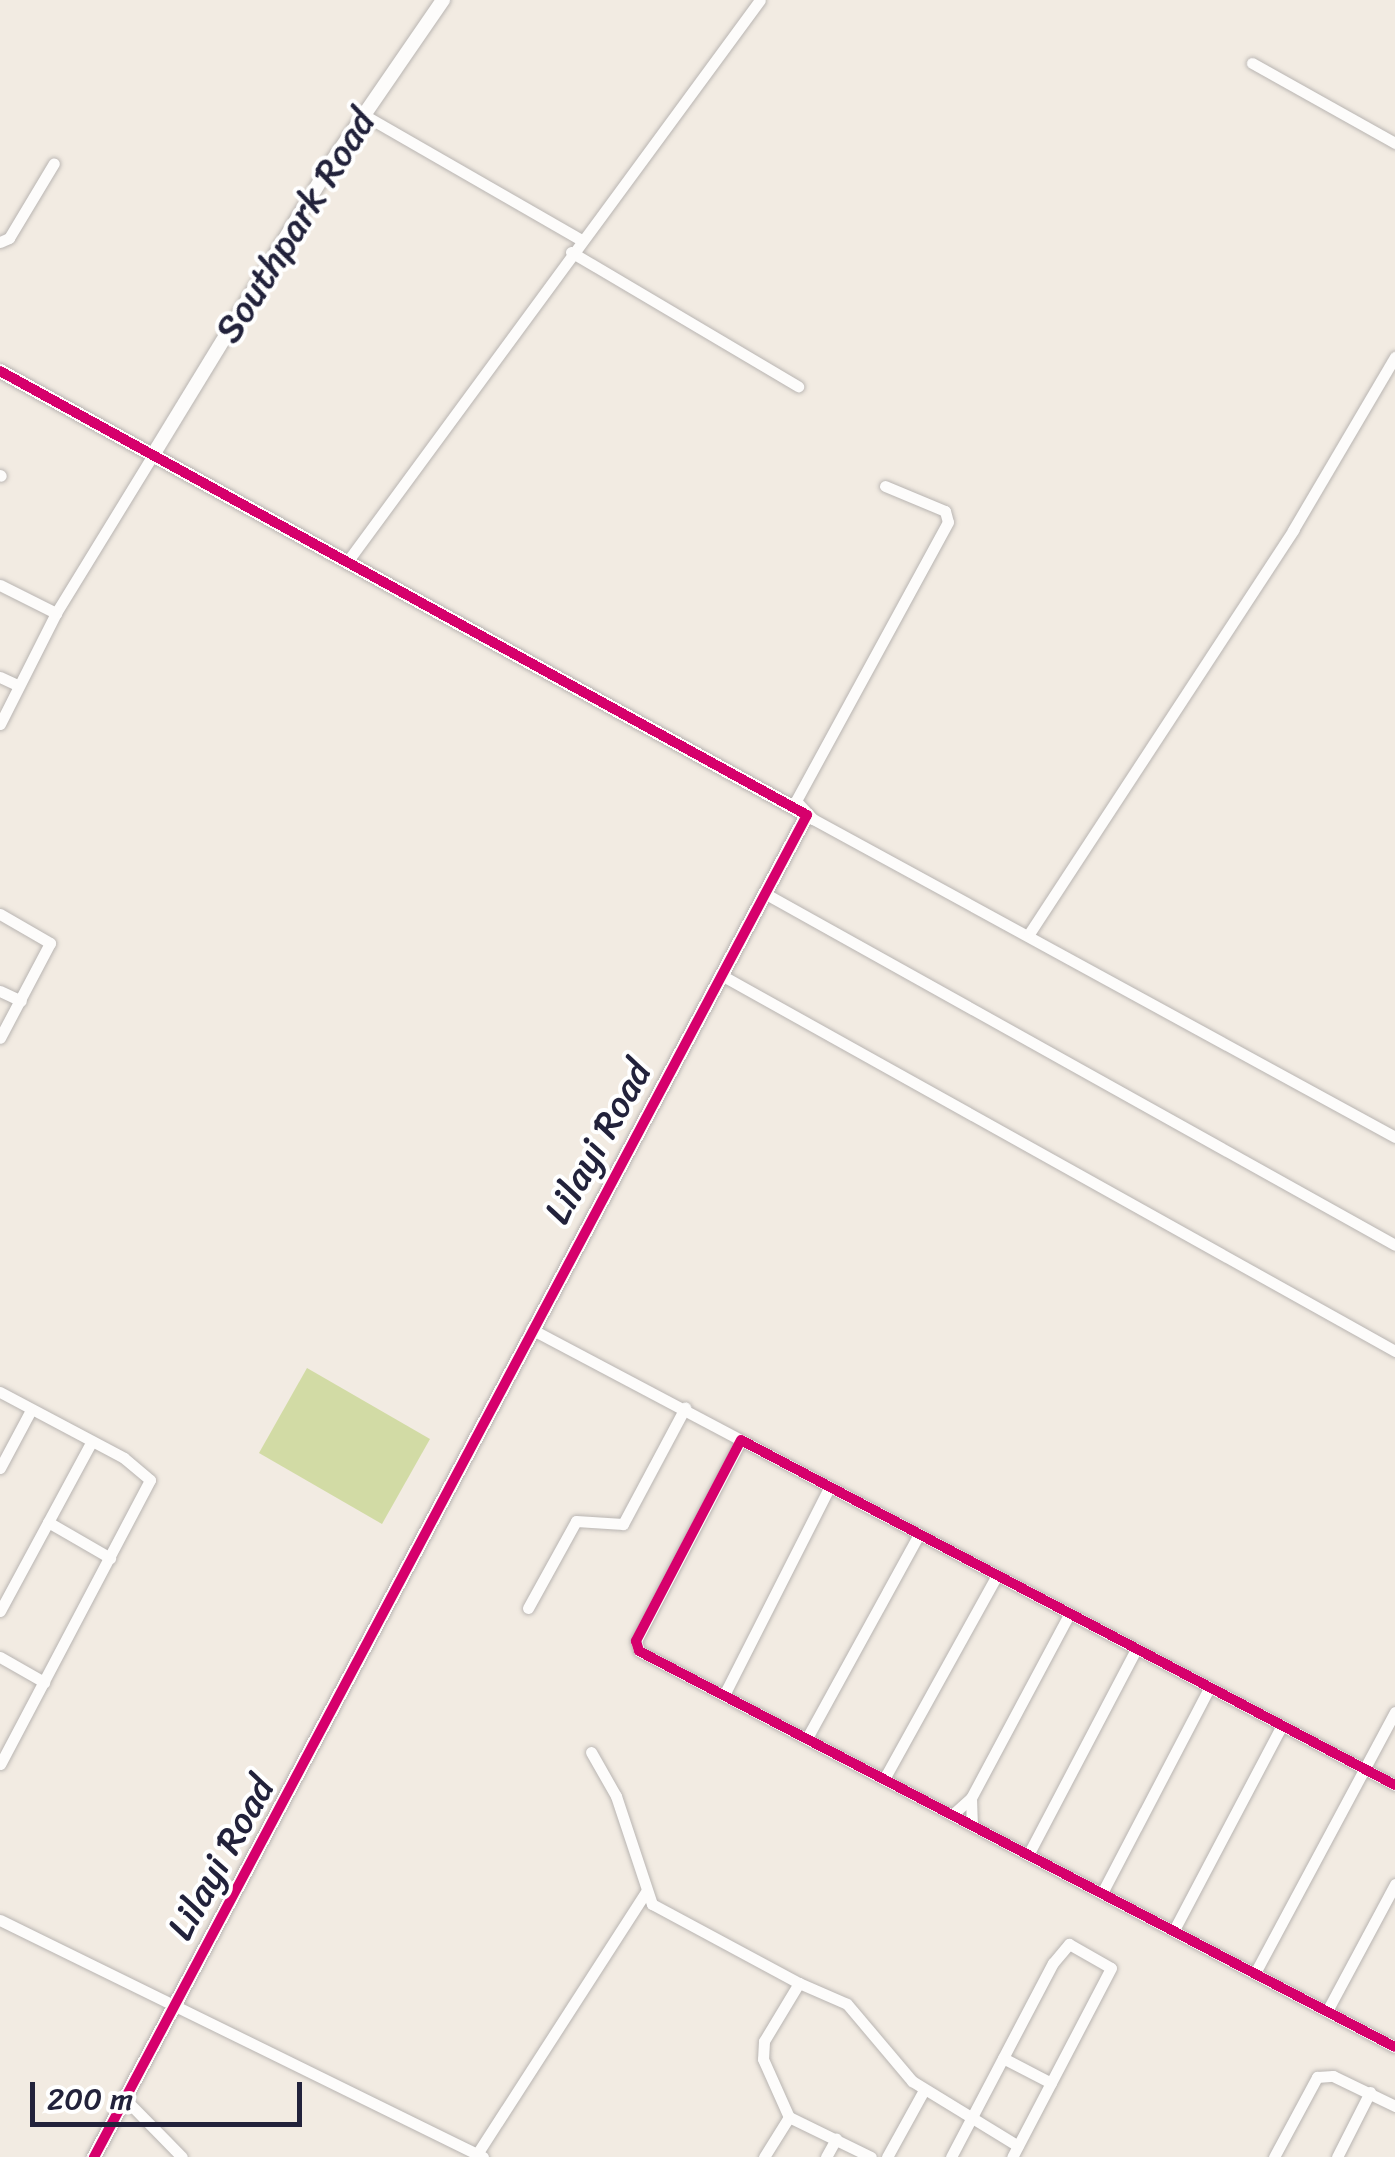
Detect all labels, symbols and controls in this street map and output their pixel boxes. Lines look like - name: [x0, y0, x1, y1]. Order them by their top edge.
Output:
- street label: Southpark Road: [205, 101, 385, 351]
- street label: Lilayi Road: [535, 1052, 661, 1232]
- street label: Lilayi Road: [158, 1768, 284, 1948]
- scale bar: [35, 2062, 308, 2124]
- text: 200 m: [47, 2072, 133, 2126]

